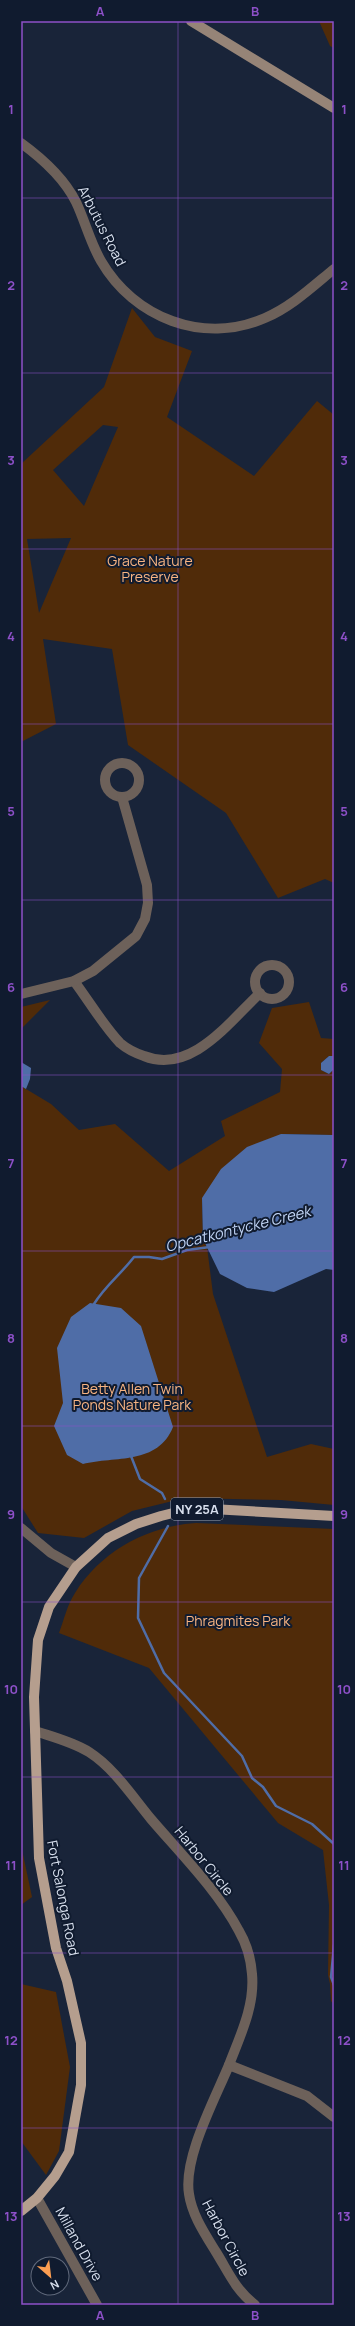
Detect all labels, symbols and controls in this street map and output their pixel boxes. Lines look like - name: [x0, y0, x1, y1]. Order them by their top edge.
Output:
- text: A: [96, 2, 105, 20]
- text: B: [251, 2, 259, 20]
- text: 1: [8, 100, 14, 118]
- text: 1: [341, 100, 347, 118]
- street label: Arbutus Road: [74, 182, 131, 269]
- text: 2: [7, 276, 15, 294]
- text: 2: [340, 276, 348, 294]
- text: 3: [7, 451, 15, 469]
- text: 3: [340, 451, 348, 469]
- park label: Grace Nature Preserve: [107, 551, 193, 586]
- text: 4: [7, 627, 15, 645]
- text: 4: [340, 627, 348, 645]
- text: 5: [7, 802, 15, 820]
- text: 5: [340, 802, 348, 820]
- text: 6: [7, 978, 15, 996]
- text: 6: [340, 978, 348, 996]
- text: 7: [8, 1154, 15, 1172]
- text: 7: [341, 1154, 348, 1172]
- water label: Opcatkontycke Creek: [163, 1200, 315, 1257]
- text: 8: [7, 1329, 15, 1347]
- text: 8: [340, 1329, 348, 1347]
- park label: Betty Allen Twin Ponds Nature Park: [73, 1379, 192, 1414]
- road number: NY 25A: [171, 1498, 223, 1520]
- text: 9: [7, 1505, 15, 1523]
- text: 9: [340, 1505, 348, 1523]
- park label: Phragmites Park: [186, 1611, 291, 1630]
- text: 10: [4, 1680, 18, 1698]
- text: 10: [337, 1680, 351, 1698]
- street label: Harbor Circle: [171, 1822, 238, 1899]
- street label: Fort Salonga Road: [43, 1839, 84, 1957]
- text: 11: [5, 1856, 17, 1874]
- text: 11: [338, 1856, 350, 1874]
- text: 12: [4, 2031, 18, 2049]
- text: 12: [337, 2031, 351, 2049]
- street label: Harbor Circle: [198, 2196, 255, 2279]
- street label: Milland Drive: [51, 2204, 107, 2284]
- text: 13: [4, 2207, 18, 2225]
- text: 13: [337, 2207, 351, 2225]
- north arrow: [30, 2256, 70, 2296]
- text: N: [48, 2277, 62, 2294]
- text: A: [96, 2306, 105, 2324]
- text: B: [251, 2306, 259, 2324]

